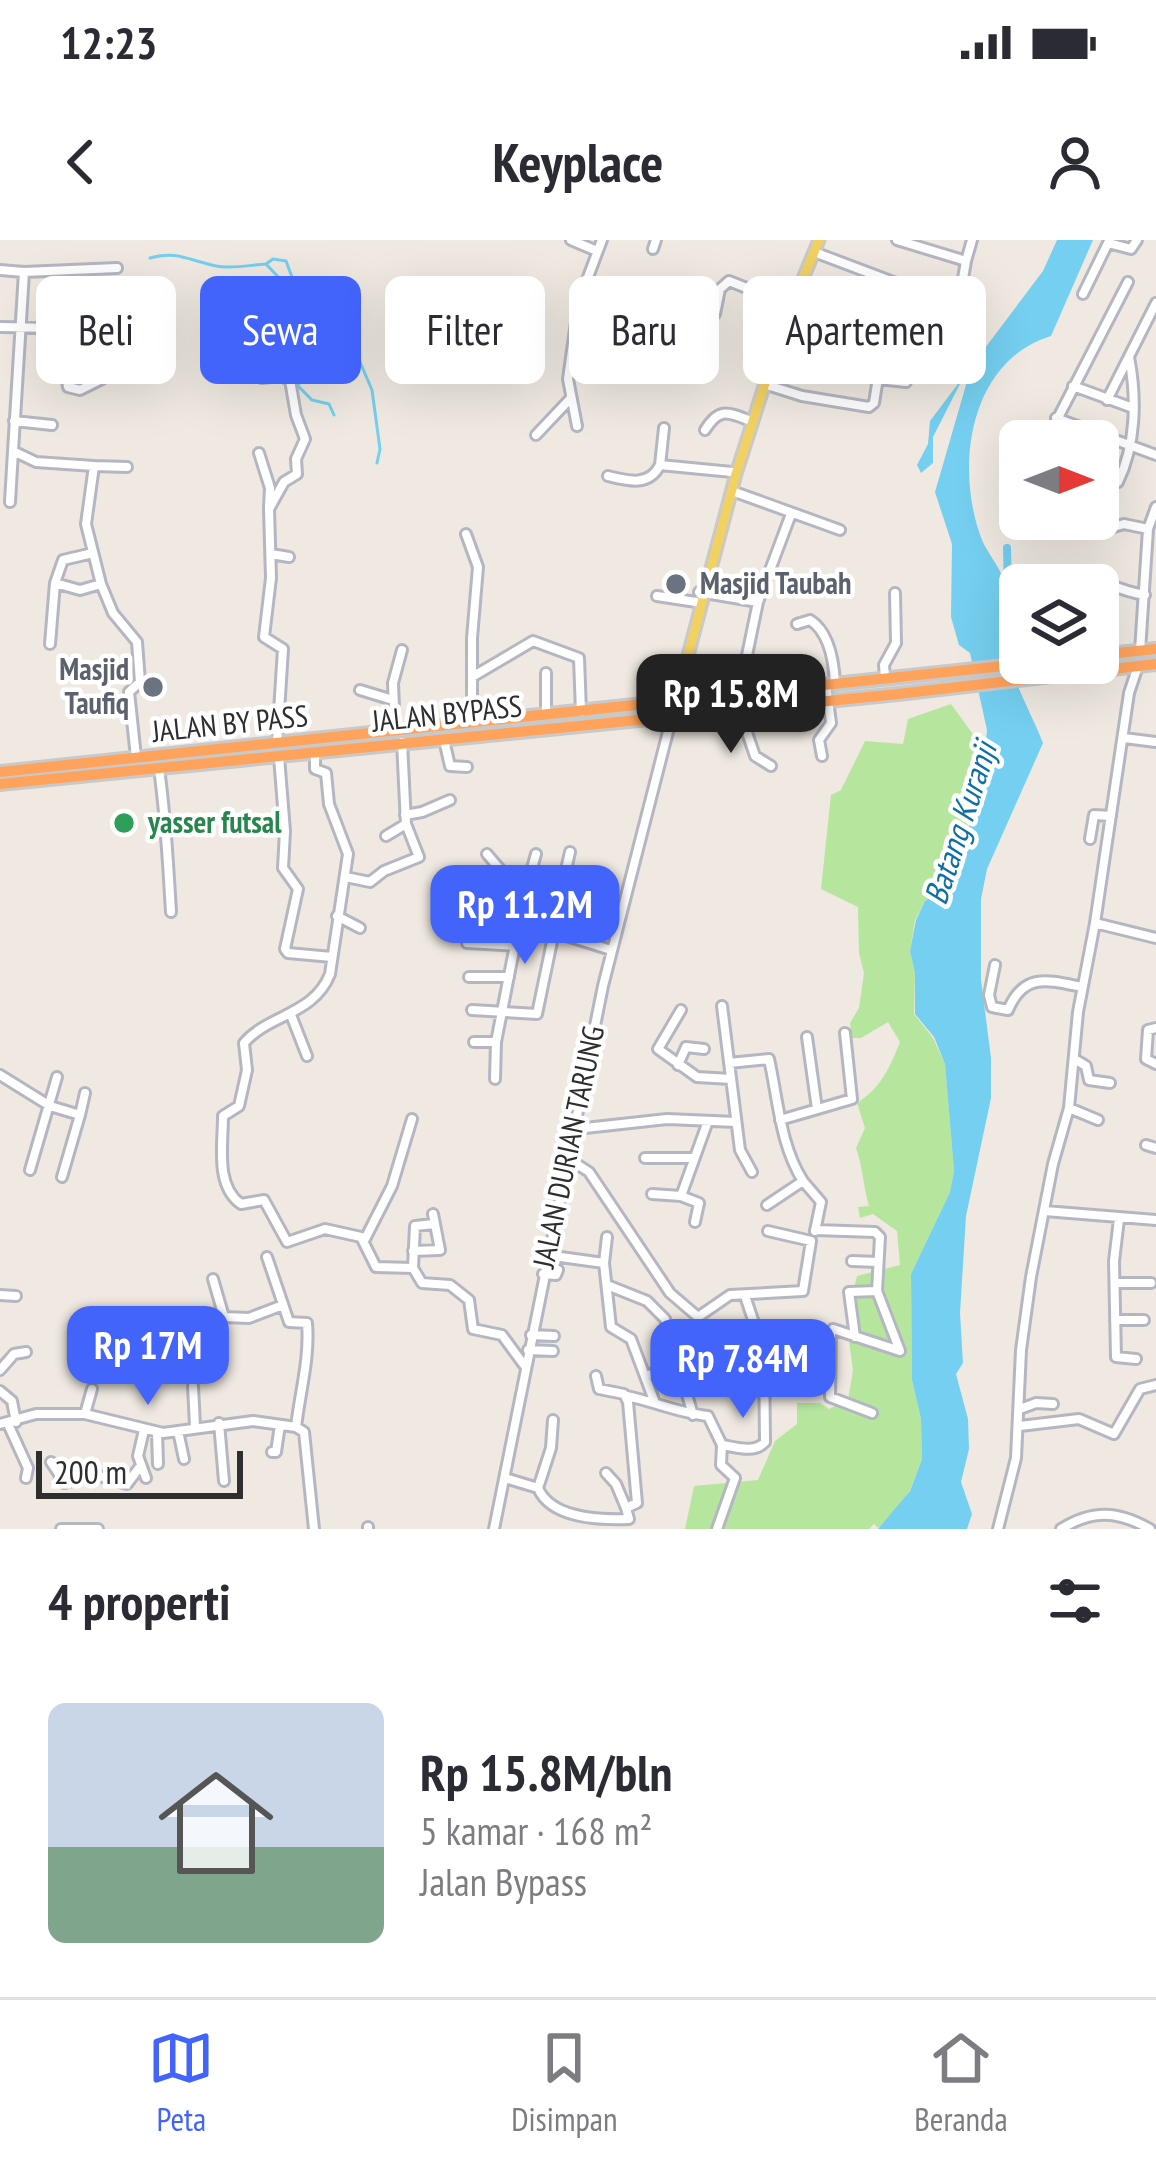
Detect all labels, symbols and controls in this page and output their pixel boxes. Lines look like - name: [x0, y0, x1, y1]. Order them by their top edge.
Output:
- text: 12:23: [60, 13, 157, 71]
- text: Keyplace: [493, 127, 663, 197]
- icon: back: [48, 129, 114, 195]
- icon: person: [1042, 129, 1108, 195]
- chip: Beli: [36, 276, 176, 384]
- chip: Sewa: [200, 276, 361, 384]
- chip: Filter: [385, 276, 545, 384]
- chip: Baru: [569, 276, 719, 384]
- chip: Apartemen: [743, 276, 986, 384]
- north arrow: [999, 420, 1119, 540]
- map controls: [999, 420, 1119, 684]
- place label: Masjid Taubah: [700, 563, 851, 602]
- button: layers: [999, 564, 1119, 684]
- marker: Masjid Taubah: [663, 571, 689, 597]
- place label: Masjid Taufiq: [59, 649, 129, 722]
- pin: Rp 15.8M: [607, 654, 855, 756]
- text: Rp 15.8M: [663, 667, 799, 718]
- marker: Masjid Taufiq: [140, 674, 166, 700]
- street label: JALAN BYPASS: [369, 685, 524, 740]
- street label: JALAN BY PASS: [149, 695, 310, 750]
- water label: Batang Kuranji: [913, 733, 1007, 909]
- place label: yasser futsal: [147, 802, 282, 841]
- marker: yasser futsal: [111, 810, 137, 836]
- pin: Rp 11.2M: [401, 865, 649, 967]
- text: Rp 11.2M: [457, 878, 593, 929]
- street label: JALAN DURIAN TARUNG: [523, 1022, 612, 1272]
- pin: Rp 17M: [50, 1306, 246, 1408]
- text: Rp 17M: [94, 1319, 202, 1370]
- pin: Rp 7.84M: [619, 1319, 867, 1421]
- text: Rp 7.84M: [677, 1332, 809, 1383]
- scale bar: [36, 1445, 243, 1498]
- text: 200 m: [54, 1450, 127, 1493]
- text: 4 properti: [48, 1568, 230, 1634]
- icon: filters: [1042, 1568, 1108, 1634]
- text: Rp 15.8M/bln: [420, 1739, 672, 1805]
- icon: home: [144, 1751, 288, 1895]
- text: 5 kamar · 168 m²: [420, 1805, 652, 1856]
- text: Jalan Bypass: [420, 1856, 587, 1907]
- tab: Peta: [148, 2025, 214, 2140]
- tab: Disimpan: [511, 2025, 617, 2140]
- tab: Beranda: [914, 2025, 1008, 2140]

